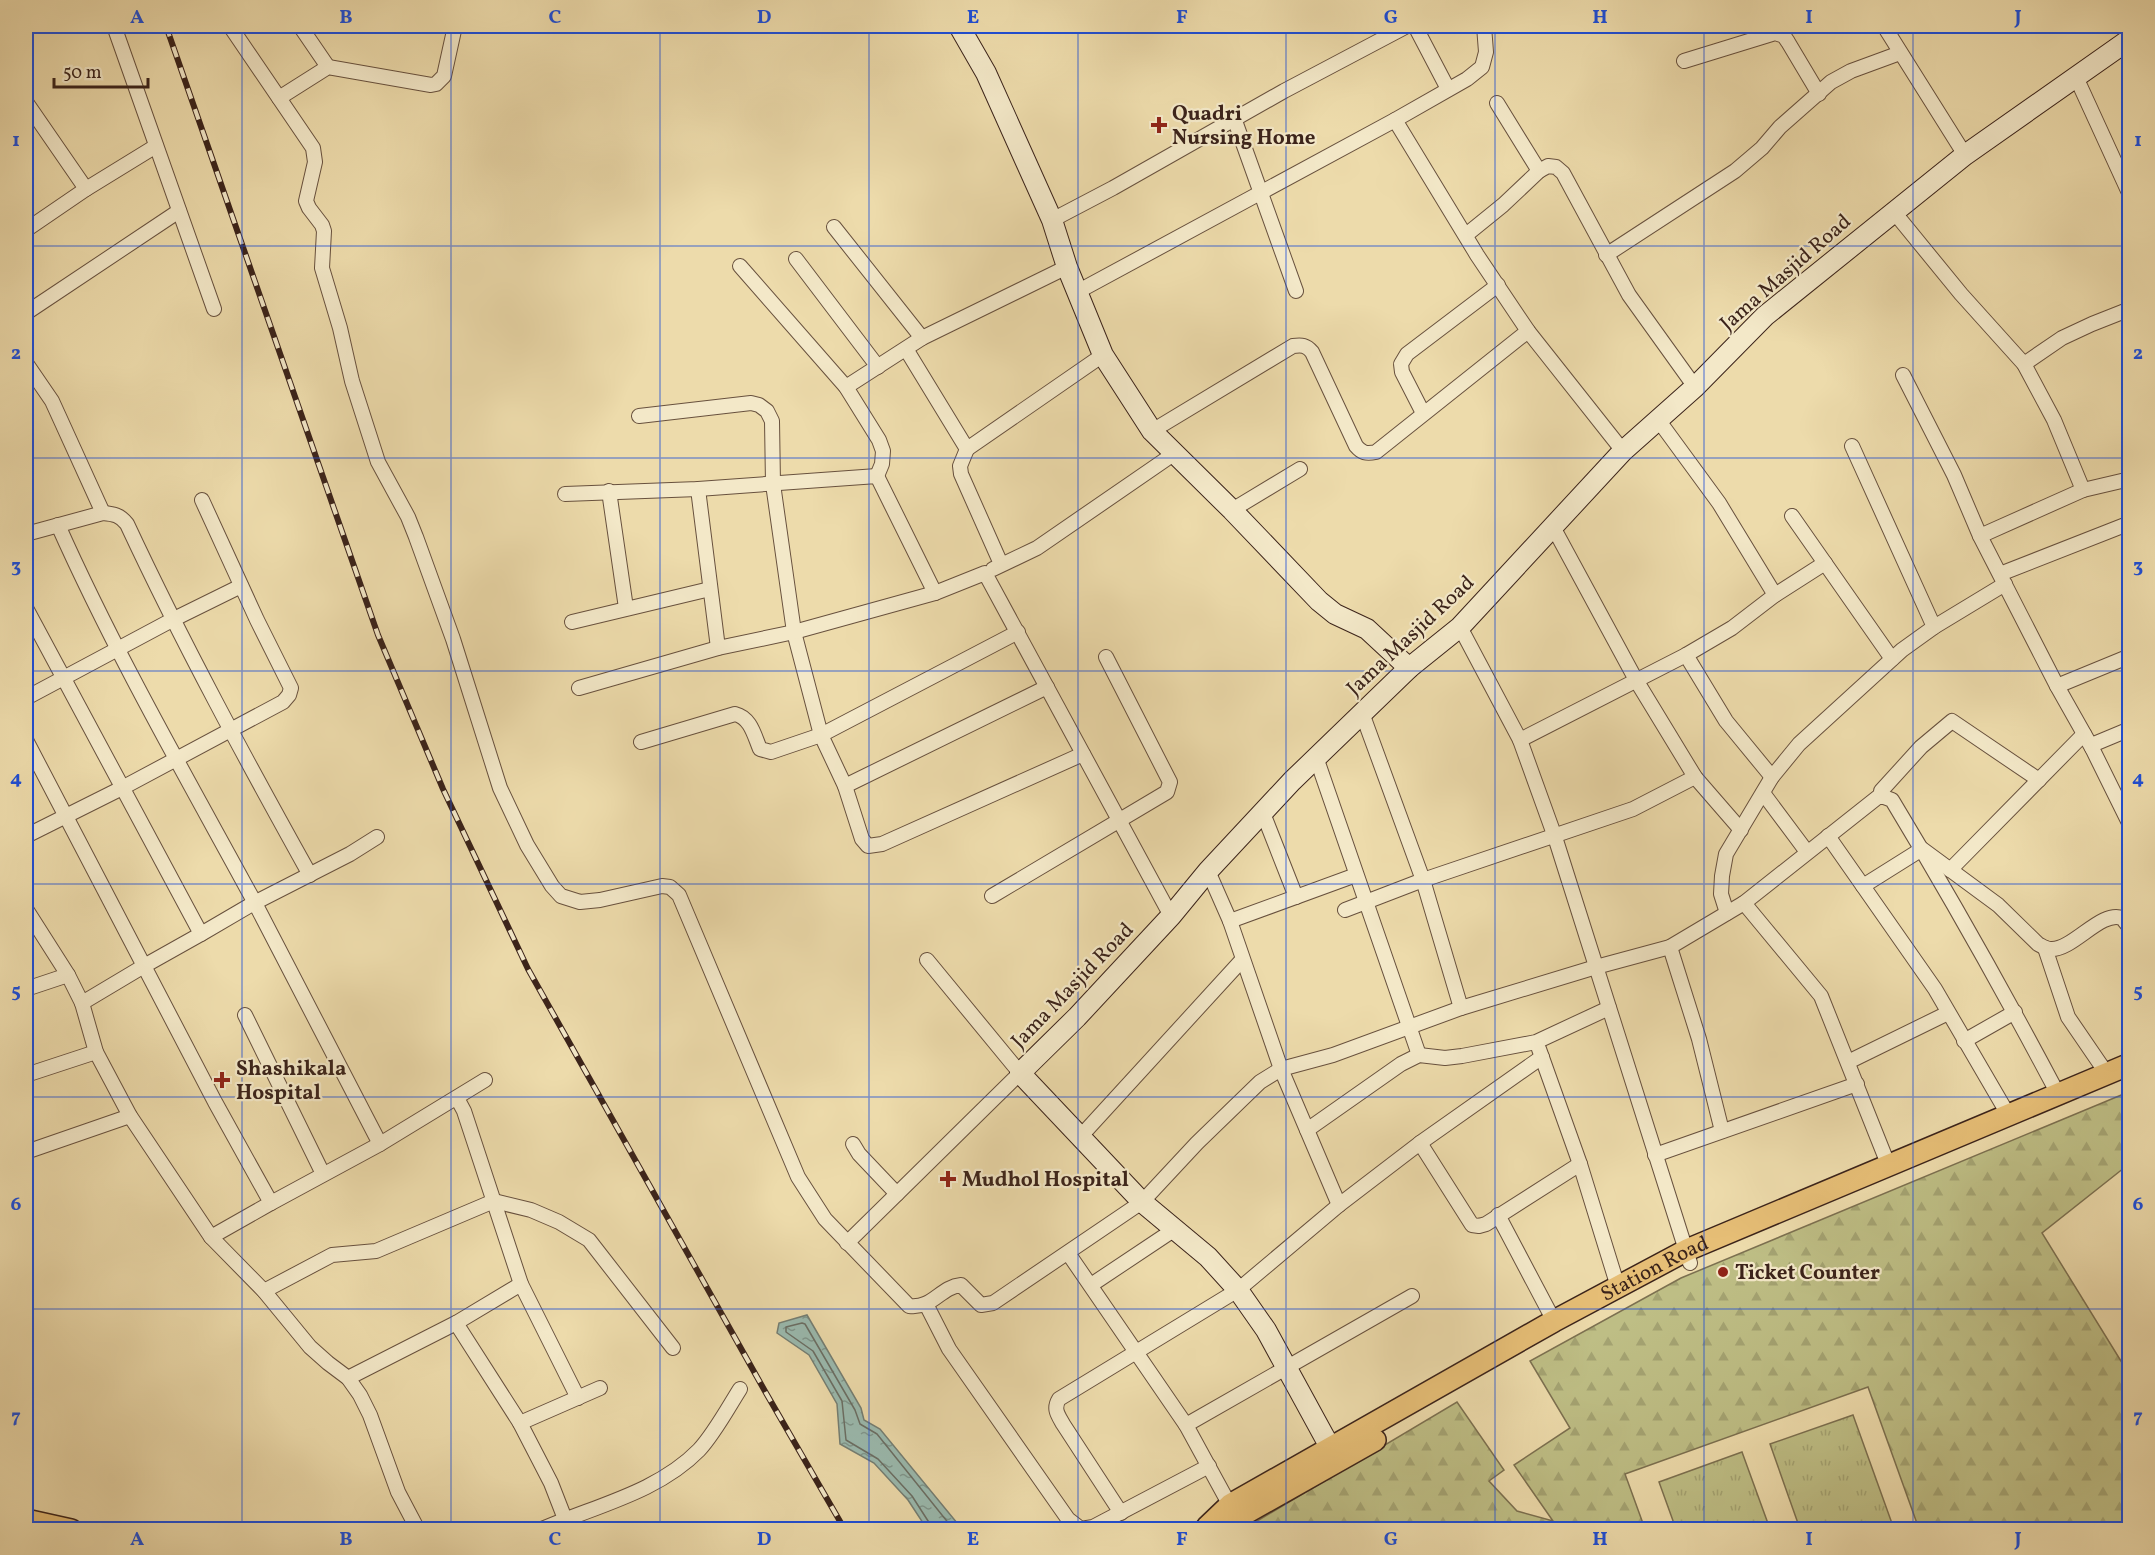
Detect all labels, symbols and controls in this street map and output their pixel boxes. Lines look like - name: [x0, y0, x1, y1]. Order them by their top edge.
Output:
- text: A: [130, 4, 144, 32]
- text: B: [339, 4, 353, 32]
- text: C: [549, 4, 562, 32]
- text: D: [757, 4, 771, 32]
- text: E: [967, 4, 979, 32]
- text: F: [1176, 4, 1188, 32]
- text: G: [1384, 4, 1398, 32]
- text: H: [1592, 4, 1608, 32]
- text: I: [1805, 4, 1813, 32]
- text: J: [2013, 4, 2022, 32]
- scale bar: [54, 51, 148, 89]
- text: 50 m: [63, 61, 102, 86]
- place label: Quadri Nursing Home: [1172, 100, 1315, 153]
- marker: Quadri Nursing Home: [1150, 116, 1168, 134]
- text: 1: [12, 127, 20, 155]
- text: 1: [2134, 127, 2142, 155]
- street label: Jama Masjid Road: [1714, 208, 1858, 338]
- text: 2: [11, 340, 21, 368]
- text: 2: [2133, 340, 2143, 368]
- text: 3: [11, 553, 21, 581]
- text: 3: [2133, 553, 2143, 581]
- street label: Jama Masjid Road: [1341, 569, 1481, 703]
- text: 4: [10, 765, 22, 793]
- text: 4: [2132, 765, 2144, 793]
- street label: Jama Masjid Road: [1005, 917, 1141, 1056]
- text: 5: [11, 978, 21, 1006]
- text: 5: [2133, 978, 2143, 1006]
- place label: Shashikala Hospital: [236, 1055, 346, 1108]
- marker: Shashikala Hospital: [213, 1071, 231, 1089]
- place label: Mudhol Hospital: [962, 1166, 1129, 1195]
- marker: Mudhol Hospital: [939, 1170, 957, 1188]
- text: 6: [11, 1191, 22, 1219]
- text: 6: [2133, 1191, 2144, 1219]
- street label: Station Road: [1596, 1230, 1713, 1309]
- place label: Ticket Counter: [1735, 1259, 1880, 1288]
- marker: Ticket Counter: [1716, 1265, 1730, 1279]
- text: 7: [11, 1403, 21, 1431]
- text: 7: [2133, 1403, 2143, 1431]
- text: A: [130, 1526, 144, 1554]
- text: B: [339, 1526, 353, 1554]
- text: C: [549, 1526, 562, 1554]
- text: D: [757, 1526, 771, 1554]
- text: E: [967, 1526, 979, 1554]
- text: F: [1176, 1526, 1188, 1554]
- text: G: [1384, 1526, 1398, 1554]
- text: H: [1592, 1526, 1608, 1554]
- text: I: [1805, 1526, 1813, 1554]
- text: J: [2013, 1526, 2022, 1554]

